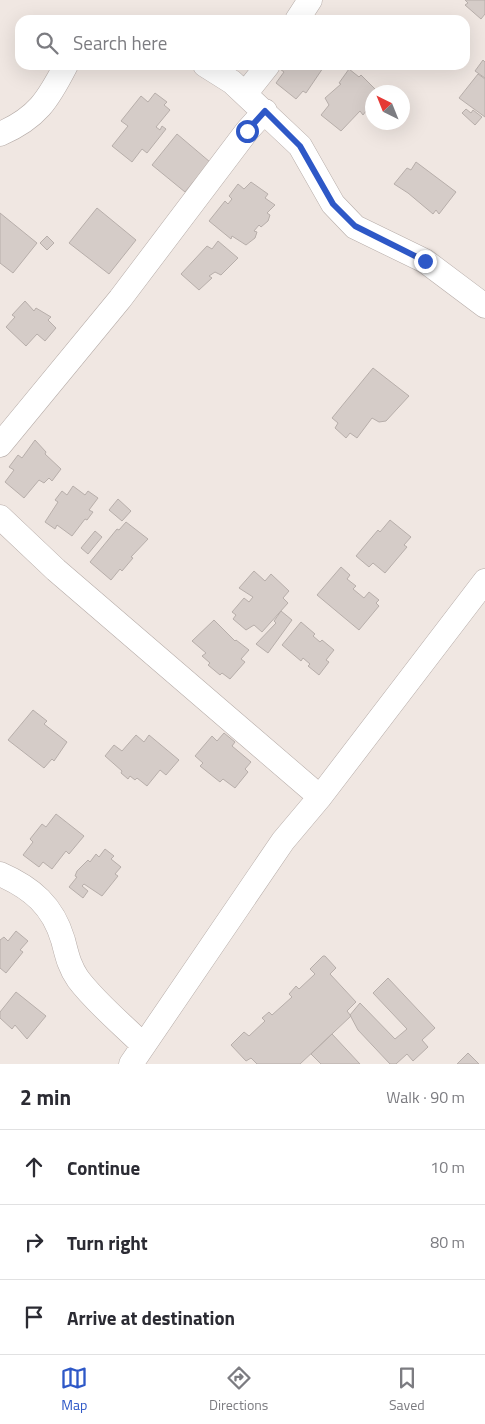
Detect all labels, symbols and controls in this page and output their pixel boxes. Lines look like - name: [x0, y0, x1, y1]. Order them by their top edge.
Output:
- search box: [15, 15, 470, 70]
- text: Search here: [73, 28, 167, 57]
- icon: search: [33, 29, 61, 57]
- north arrow: [365, 85, 410, 130]
- route start: [236, 120, 259, 143]
- route end: [414, 250, 437, 273]
- text: 2 min: [20, 1081, 71, 1113]
- text: Walk · 90 m: [386, 1085, 465, 1109]
- icon: ahead: [20, 1153, 48, 1181]
- text: Continue: [67, 1153, 140, 1182]
- text: 10 m: [430, 1155, 465, 1179]
- icon: right: [20, 1228, 48, 1256]
- text: Turn right: [67, 1228, 148, 1257]
- text: 80 m: [430, 1230, 465, 1254]
- icon: arrive: [20, 1303, 48, 1331]
- text: Arrive at destination: [67, 1303, 235, 1332]
- tab: Map: [60, 1364, 88, 1415]
- tab: Directions: [209, 1364, 268, 1415]
- tab: Saved: [389, 1364, 425, 1415]

